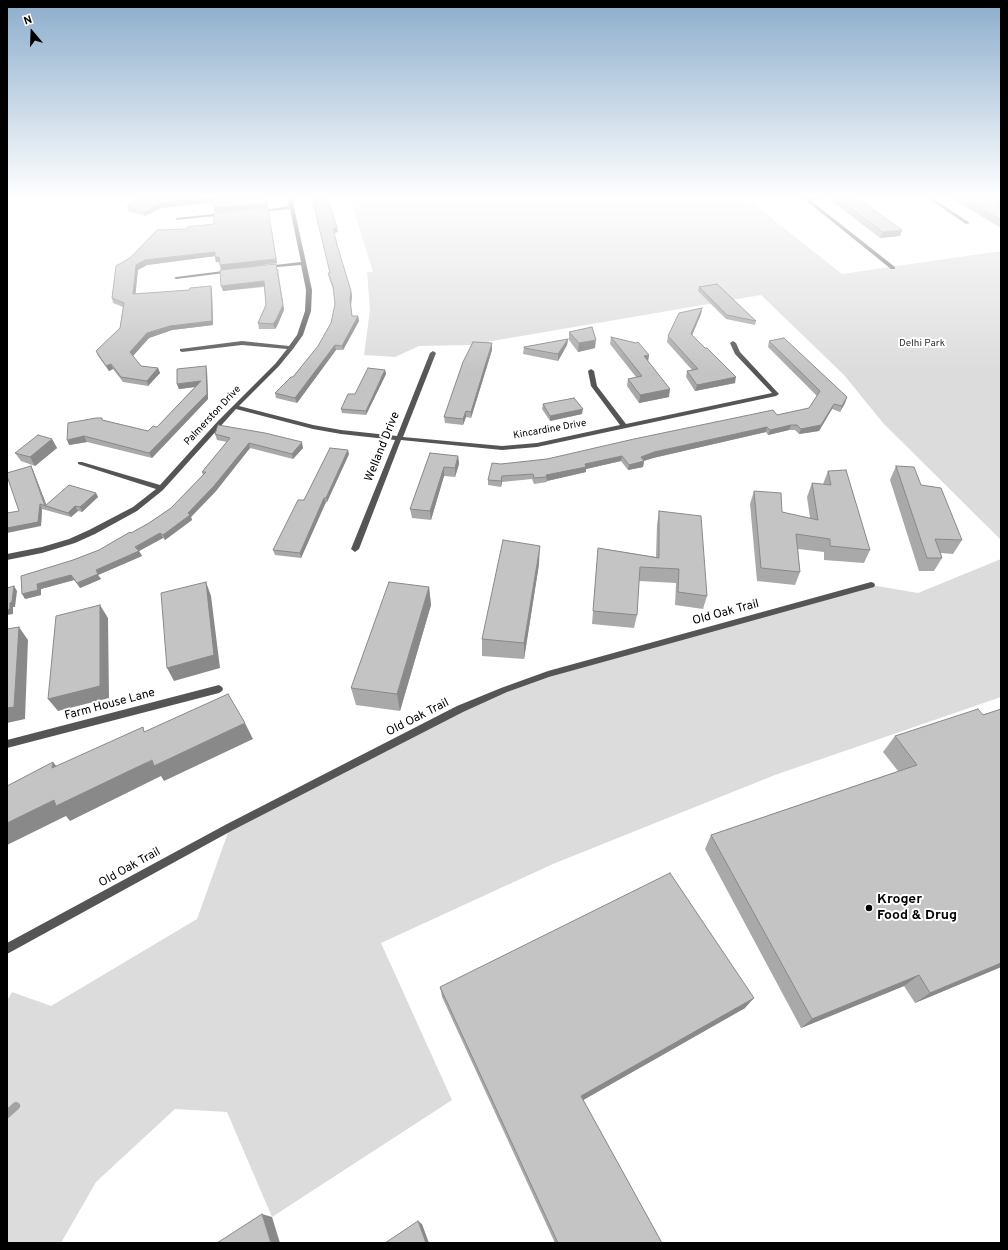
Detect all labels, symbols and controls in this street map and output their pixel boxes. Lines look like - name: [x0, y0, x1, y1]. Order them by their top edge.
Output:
- north arrow: [12, 12, 52, 52]
- text: N: [22, 13, 34, 29]
- park label: Delhi Park: [899, 338, 945, 350]
- street label: Palmerston Drive: [182, 384, 244, 448]
- street label: Welland Drive: [362, 410, 404, 484]
- street label: Kincardine Drive: [512, 418, 588, 442]
- street label: Old Oak Trail: [691, 597, 761, 629]
- street label: Farm House Lane: [63, 686, 157, 724]
- street label: Old Oak Trail: [384, 696, 452, 740]
- street label: Old Oak Trail: [97, 845, 163, 891]
- place label: Kroger Food & Drug: [877, 892, 957, 924]
- marker: Kroger Food & Drug: [864, 903, 874, 913]

